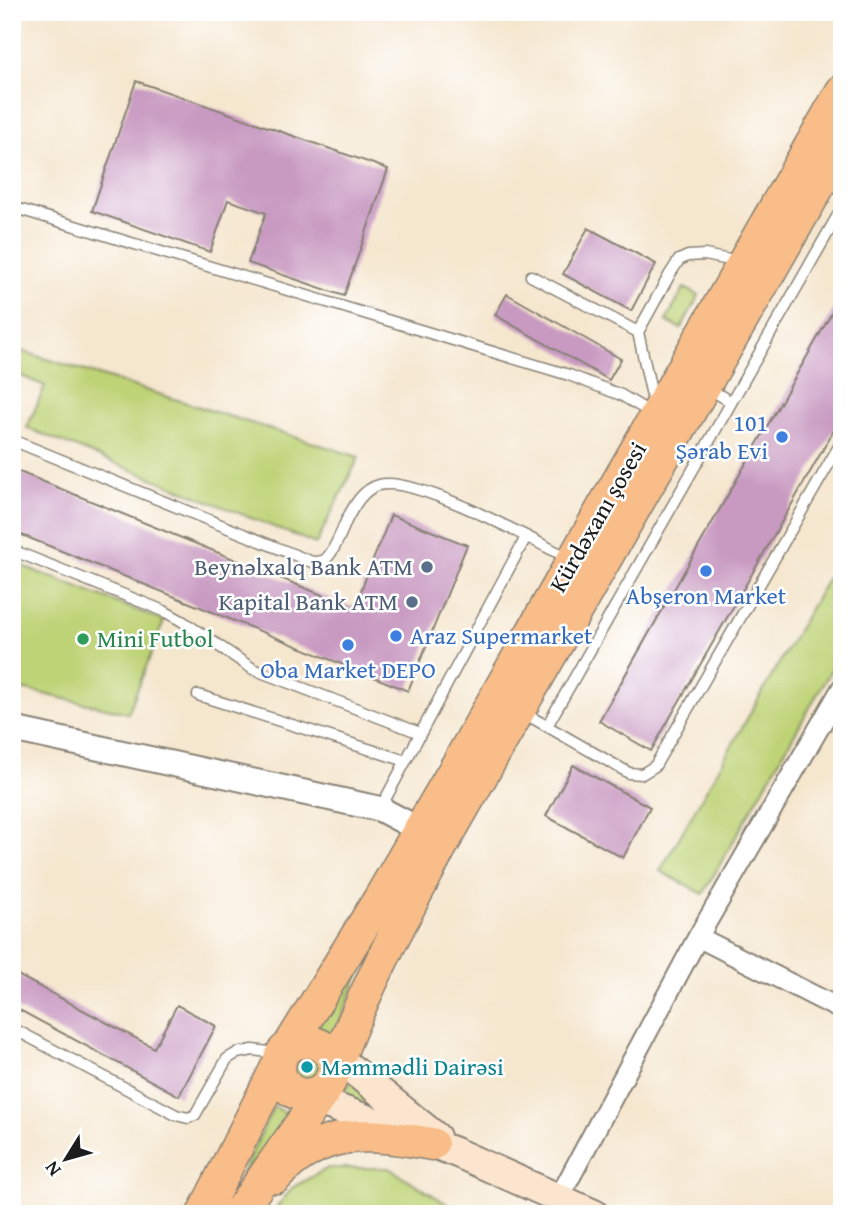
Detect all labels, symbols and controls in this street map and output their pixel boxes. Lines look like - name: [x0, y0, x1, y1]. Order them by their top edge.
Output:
- place label: 101 Şərab Evi: [676, 405, 768, 468]
- marker: 101 Şərab Evi: [774, 429, 790, 445]
- street label: Kürdəxanı şosesi: [540, 435, 655, 599]
- place label: Beynəlxalq Bank ATM: [194, 549, 413, 584]
- marker: Beynəlxalq Bank ATM: [419, 559, 435, 575]
- marker: Abşeron Market: [698, 563, 714, 579]
- place label: Abşeron Market: [626, 578, 787, 613]
- place label: Kapital Bank ATM: [219, 584, 398, 619]
- marker: Kapital Bank ATM: [404, 594, 420, 610]
- place label: Araz Supermarket: [410, 618, 593, 653]
- place label: Mini Futbol: [97, 621, 214, 656]
- marker: Araz Supermarket: [388, 628, 404, 644]
- marker: Mini Futbol: [75, 631, 91, 647]
- marker: Oba Market DEPO: [340, 637, 356, 653]
- place label: Oba Market DEPO: [260, 652, 436, 687]
- place label: Məmmədli Dairəsi: [321, 1049, 504, 1084]
- marker: Məmmədli Dairəsi: [299, 1059, 315, 1075]
- north arrow: [32, 1124, 102, 1194]
- text: N: [37, 1155, 67, 1183]

